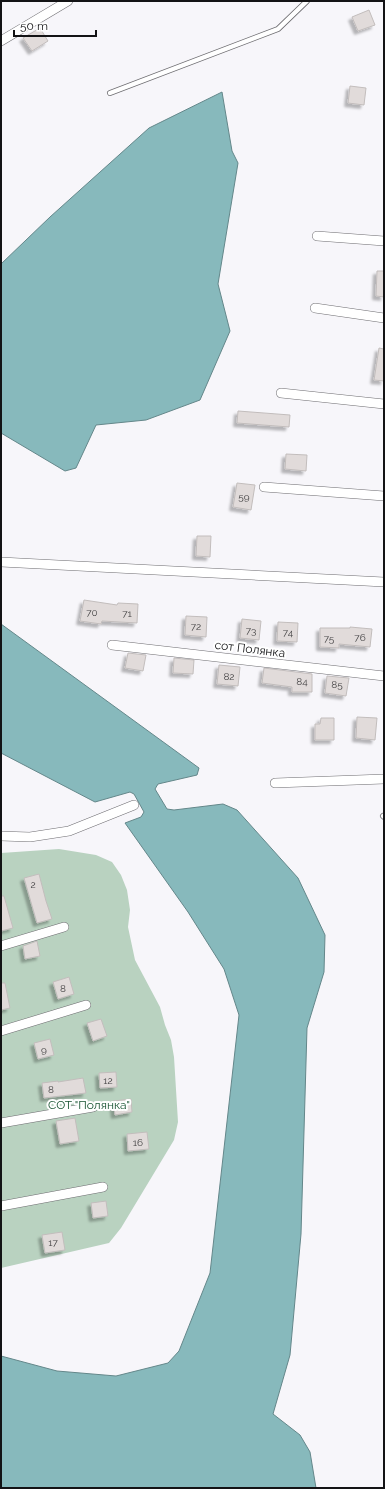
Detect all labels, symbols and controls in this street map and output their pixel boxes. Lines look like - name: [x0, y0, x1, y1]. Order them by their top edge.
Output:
- scale bar: [14, 12, 96, 38]
- text: 50 m: [20, 19, 48, 33]
- house number: 59: [238, 491, 250, 502]
- house number: 70: [86, 607, 98, 618]
- house number: 71: [122, 608, 133, 619]
- house number: 72: [191, 621, 201, 632]
- house number: 73: [246, 625, 256, 636]
- house number: 74: [283, 627, 294, 638]
- house number: 76: [354, 632, 366, 643]
- house number: 75: [324, 633, 335, 644]
- street label: сот Полянка: [214, 638, 286, 660]
- house number: 82: [223, 671, 235, 682]
- house number: 84: [296, 676, 308, 687]
- house number: 85: [331, 679, 343, 690]
- house number: 2: [30, 879, 36, 890]
- house number: 8: [60, 983, 66, 994]
- house number: 9: [41, 1044, 47, 1055]
- house number: 12: [103, 1075, 113, 1086]
- house number: 8: [48, 1084, 54, 1095]
- park label: СОТ "Полянка": [48, 1098, 130, 1112]
- house number: 16: [133, 1137, 143, 1148]
- house number: 17: [48, 1237, 58, 1248]

